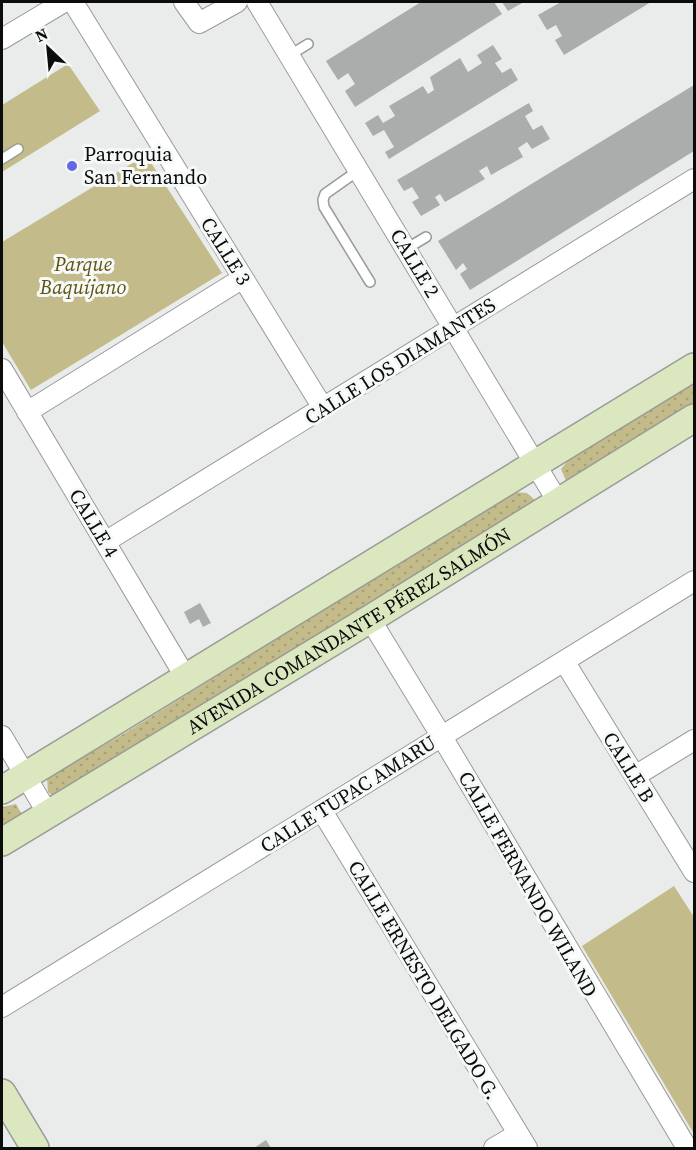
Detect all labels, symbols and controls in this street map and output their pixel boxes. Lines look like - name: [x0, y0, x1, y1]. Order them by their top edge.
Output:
- north arrow: [18, 18, 78, 78]
- text: N: [31, 22, 52, 47]
- place label: Parroquia San Fernando: [84, 140, 207, 191]
- marker: Parroquia San Fernando: [65, 159, 79, 173]
- street label: CALLE 3: [194, 212, 258, 290]
- street label: CALLE 2: [384, 223, 446, 303]
- park label: Parque Baquíjano: [39, 250, 126, 301]
- street label: CALLE LOS DIAMANTES: [299, 291, 501, 431]
- street label: CALLE 4: [63, 483, 125, 563]
- street label: AVENIDA COMANDANTE PÉREZ SALMÓN: [181, 521, 517, 741]
- street label: CALLE B: [596, 726, 662, 808]
- street label: CALLE TUPAC AMARU: [255, 728, 441, 860]
- street label: CALLE FERNANDO WILAND: [452, 766, 604, 1002]
- street label: CALLE ERNESTO DELGADO G.: [341, 855, 507, 1105]

